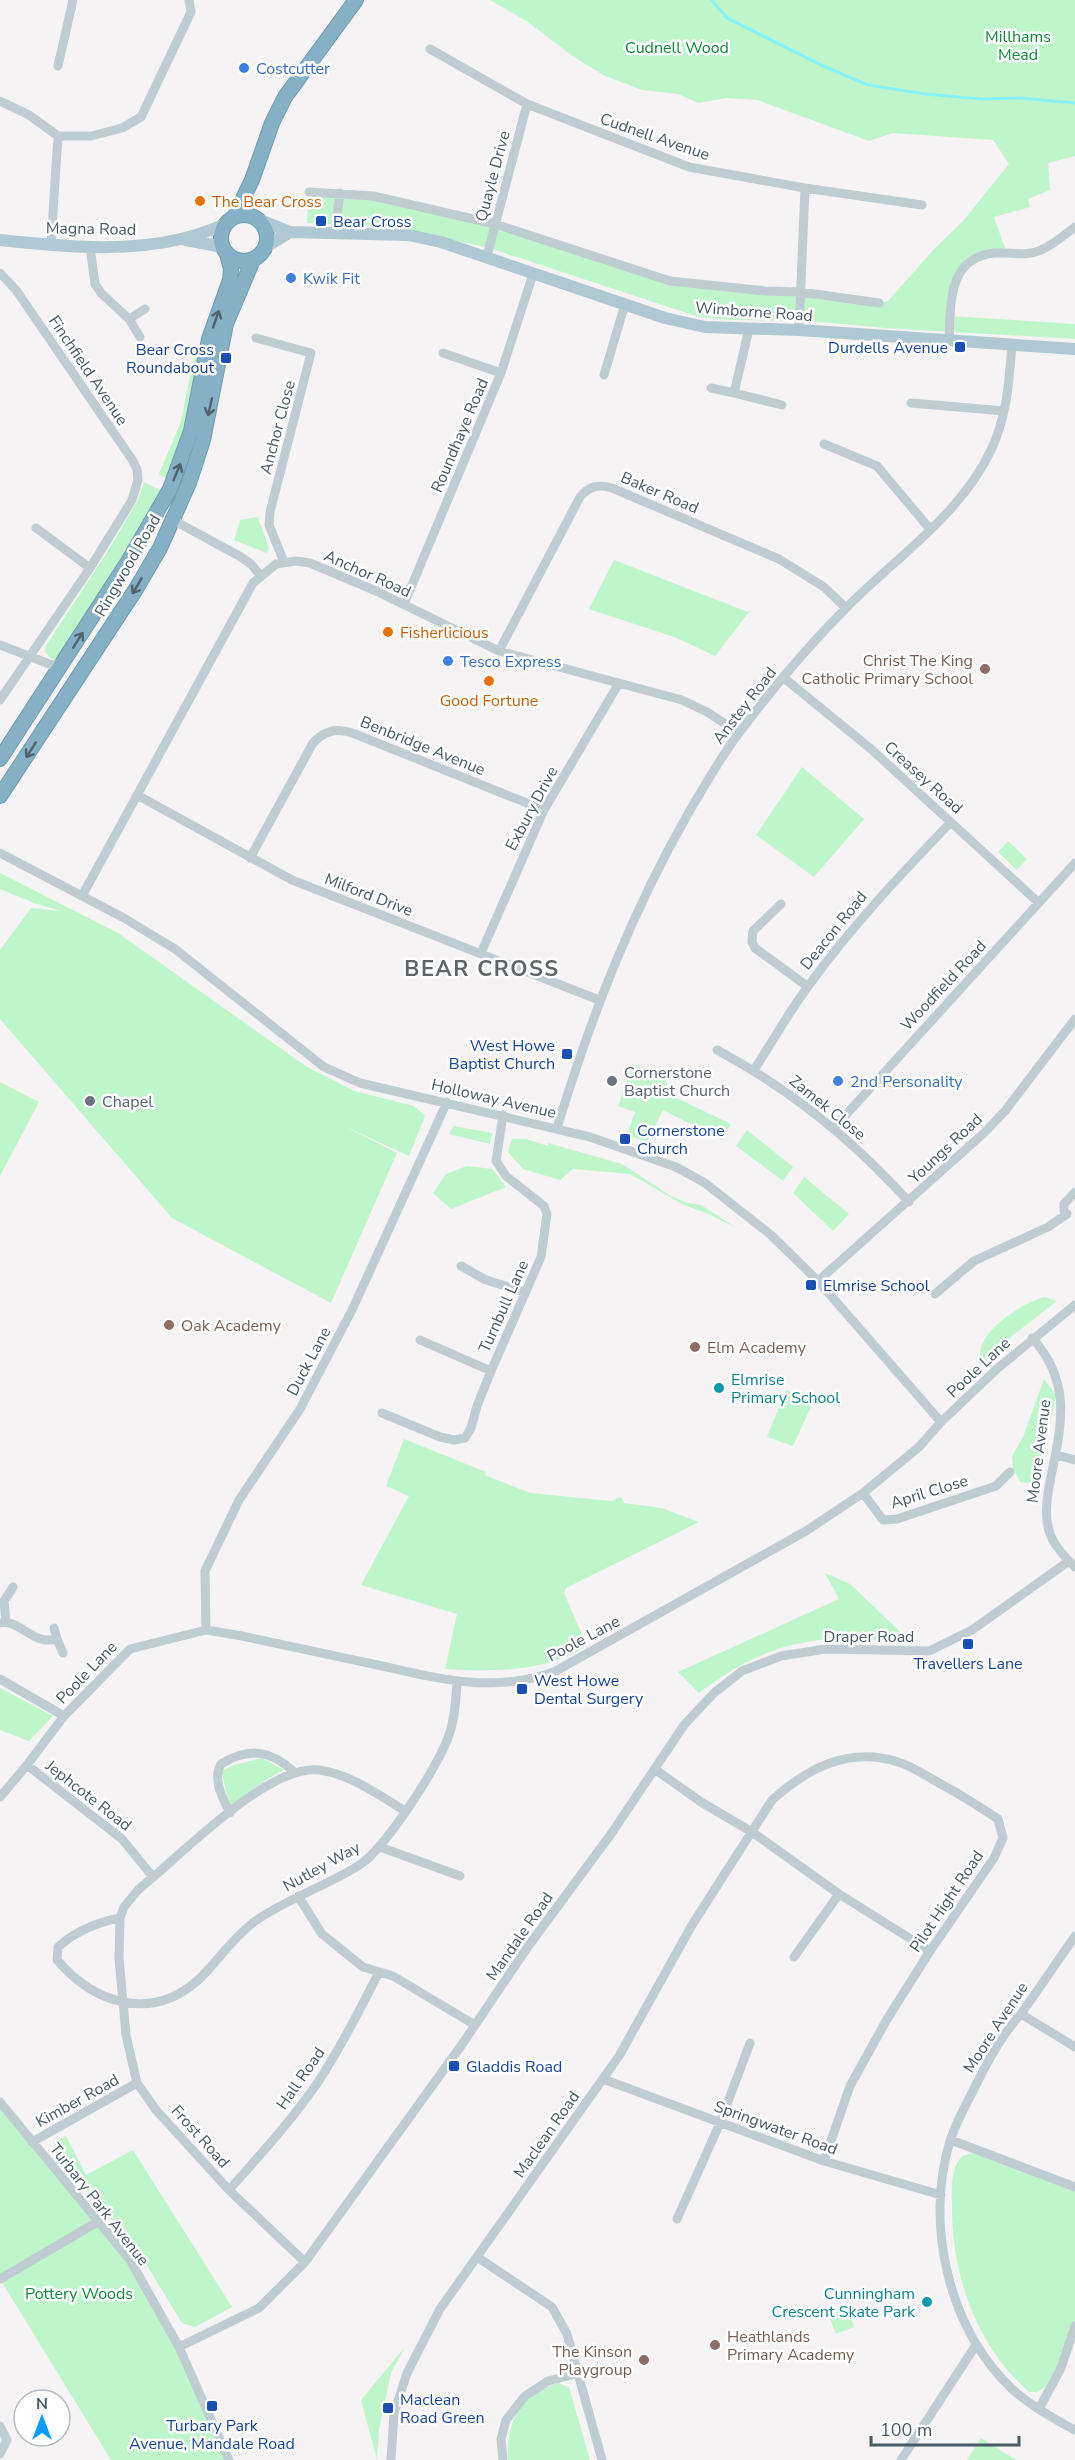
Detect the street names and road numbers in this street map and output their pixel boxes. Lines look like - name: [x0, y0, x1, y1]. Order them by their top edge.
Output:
- street label: Cudnell Avenue: [597, 108, 712, 166]
- street label: Quayle Drive: [470, 128, 516, 224]
- street label: Magna Road: [46, 217, 136, 241]
- street label: Wimborne Road: [694, 297, 814, 327]
- street label: Finchfield Avenue: [43, 311, 133, 430]
- street label: Roundhaye Road: [426, 375, 494, 496]
- street label: Anchor Close: [255, 378, 301, 477]
- street label: Baker Road: [617, 467, 702, 519]
- street label: Ringwood Road: [90, 510, 166, 621]
- street label: Anchor Road: [321, 545, 415, 603]
- street label: Anstey Road: [708, 663, 782, 749]
- street label: Benbridge Avenue: [357, 711, 488, 781]
- street label: Creasey Road: [879, 736, 968, 819]
- street label: Exbury Drive: [500, 762, 563, 854]
- street label: Milford Drive: [321, 868, 416, 922]
- street label: Deacon Road: [795, 887, 872, 975]
- street label: Woodfield Road: [896, 936, 992, 1036]
- street label: Zamek Close: [784, 1070, 870, 1145]
- street label: Holloway Avenue: [429, 1074, 558, 1124]
- street label: Youngs Road: [903, 1109, 987, 1189]
- street label: Turnbull Lane: [474, 1257, 534, 1356]
- street label: Duck Lane: [282, 1323, 336, 1400]
- street label: Poole Lane: [942, 1333, 1015, 1403]
- street label: Moore Avenue: [1022, 1398, 1056, 1504]
- street label: April Close: [888, 1470, 971, 1514]
- street label: Poole Lane: [543, 1610, 624, 1667]
- street label: Draper Road: [824, 1626, 914, 1648]
- street label: Poole Lane: [51, 1636, 122, 1709]
- street label: Jephcote Road: [40, 1755, 136, 1836]
- street label: Nutley Way: [279, 1836, 365, 1897]
- street label: Pilot Hight Road: [905, 1846, 989, 1957]
- street label: Mandale Road: [481, 1888, 559, 1985]
- street label: Moore Avenue: [958, 1978, 1033, 2077]
- street label: Hall Road: [271, 2043, 330, 2114]
- street label: Kimber Road: [32, 2069, 123, 2133]
- street label: Maclean Road: [509, 2087, 585, 2183]
- street label: Springwater Road: [711, 2095, 840, 2160]
- street label: Frost Road: [166, 2100, 234, 2173]
- street label: Turbary Park Avenue: [44, 2139, 154, 2271]

